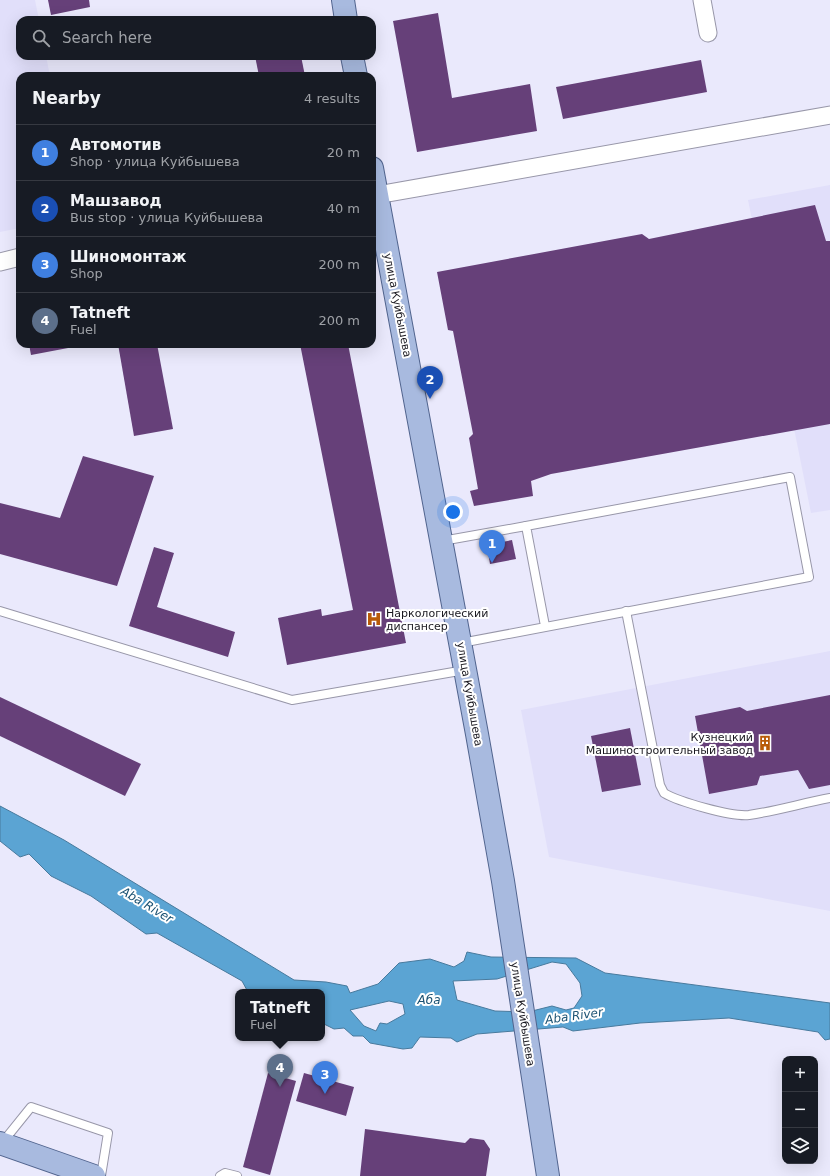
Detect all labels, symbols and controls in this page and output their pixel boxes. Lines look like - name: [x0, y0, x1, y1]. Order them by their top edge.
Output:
- search box: [16, 16, 376, 60]
- icon: search: [30, 27, 52, 49]
- text: Search here: [62, 29, 152, 47]
- text: Nearby: [32, 88, 101, 108]
- text: 4 results: [304, 91, 360, 106]
- text: Автомотив: [70, 136, 161, 154]
- text: 1: [40, 145, 50, 160]
- text: 20 m: [327, 145, 360, 160]
- text: Shop · улица Куйбышева: [70, 154, 240, 169]
- text: Машзавод: [70, 192, 162, 210]
- text: 2: [40, 201, 50, 216]
- text: 40 m: [327, 201, 360, 216]
- text: Bus stop · улица Куйбышева: [70, 210, 263, 225]
- text: Шиномонтаж: [70, 248, 186, 266]
- street label: улица Куйбышева: [381, 252, 414, 358]
- text: 3: [40, 257, 50, 272]
- text: 200 m: [318, 257, 360, 272]
- text: Shop: [70, 266, 103, 281]
- text: Tatneft: [70, 304, 130, 322]
- text: 4: [40, 313, 50, 328]
- text: 200 m: [318, 313, 360, 328]
- text: Fuel: [70, 322, 97, 337]
- pin: 2: [417, 366, 443, 399]
- your location: [443, 502, 463, 522]
- pin: 1: [479, 530, 505, 563]
- place label: Наркологический диспансер: [386, 607, 488, 633]
- hospital icon: Наркологический диспансер: [365, 610, 383, 628]
- street label: улица Куйбышева: [454, 641, 485, 747]
- place label: Кузнецкий Машиностроительный завод: [586, 731, 753, 757]
- building icon: Кузнецкий Машиностроительный завод: [756, 734, 774, 752]
- water label: Aba River: [118, 884, 176, 927]
- street label: улица Куйбышева: [508, 961, 537, 1067]
- popup: [235, 989, 325, 1041]
- water label: Аба: [417, 993, 440, 1007]
- text: Tatneft: [250, 999, 310, 1017]
- water label: Aba River: [543, 1005, 605, 1027]
- text: Fuel: [250, 1017, 277, 1032]
- pin: 4: [267, 1054, 293, 1087]
- map controls: [782, 1056, 818, 1164]
- button: +: [782, 1056, 818, 1092]
- pin: 3: [312, 1061, 338, 1094]
- button: −: [782, 1092, 818, 1128]
- button: layers: [782, 1128, 818, 1164]

